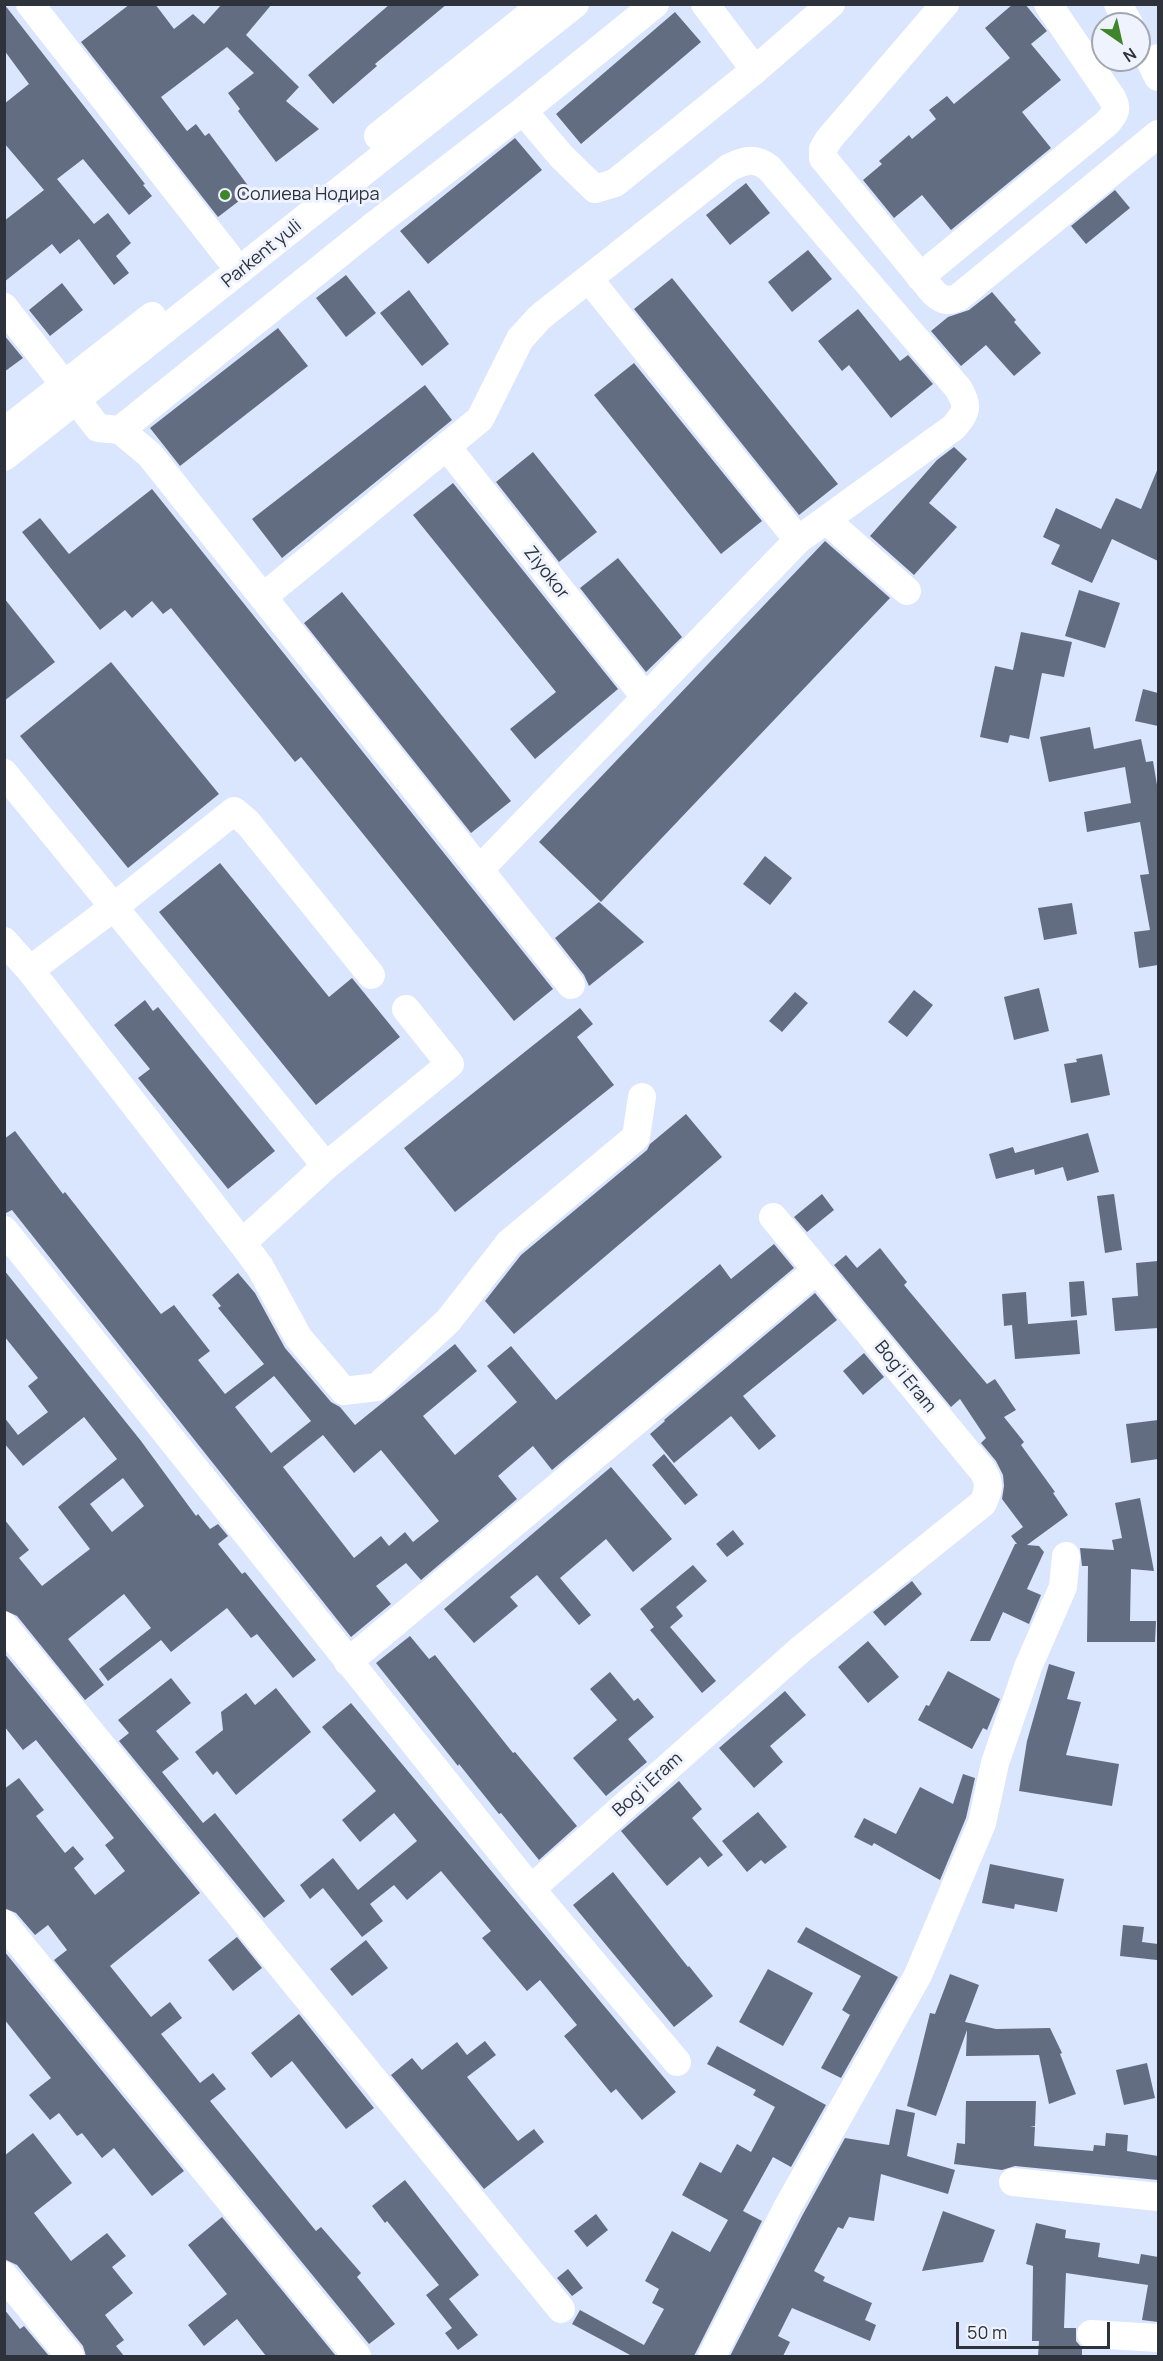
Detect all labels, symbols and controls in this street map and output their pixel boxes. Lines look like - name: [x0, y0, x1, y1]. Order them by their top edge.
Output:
- north arrow: [1091, 12, 1151, 72]
- text: N: [1119, 43, 1141, 68]
- place label: Солиева Нодира: [237, 184, 380, 206]
- marker: Солиева Нодира: [218, 188, 232, 202]
- street label: Parkent yuli: [218, 215, 306, 293]
- street label: Ziyokor: [519, 542, 573, 604]
- street label: Bog'i Eram: [869, 1337, 941, 1417]
- street label: Bog'i Eram: [609, 1748, 687, 1822]
- scale bar: [959, 2310, 1114, 2348]
- text: 50 m: [967, 2320, 1007, 2344]

